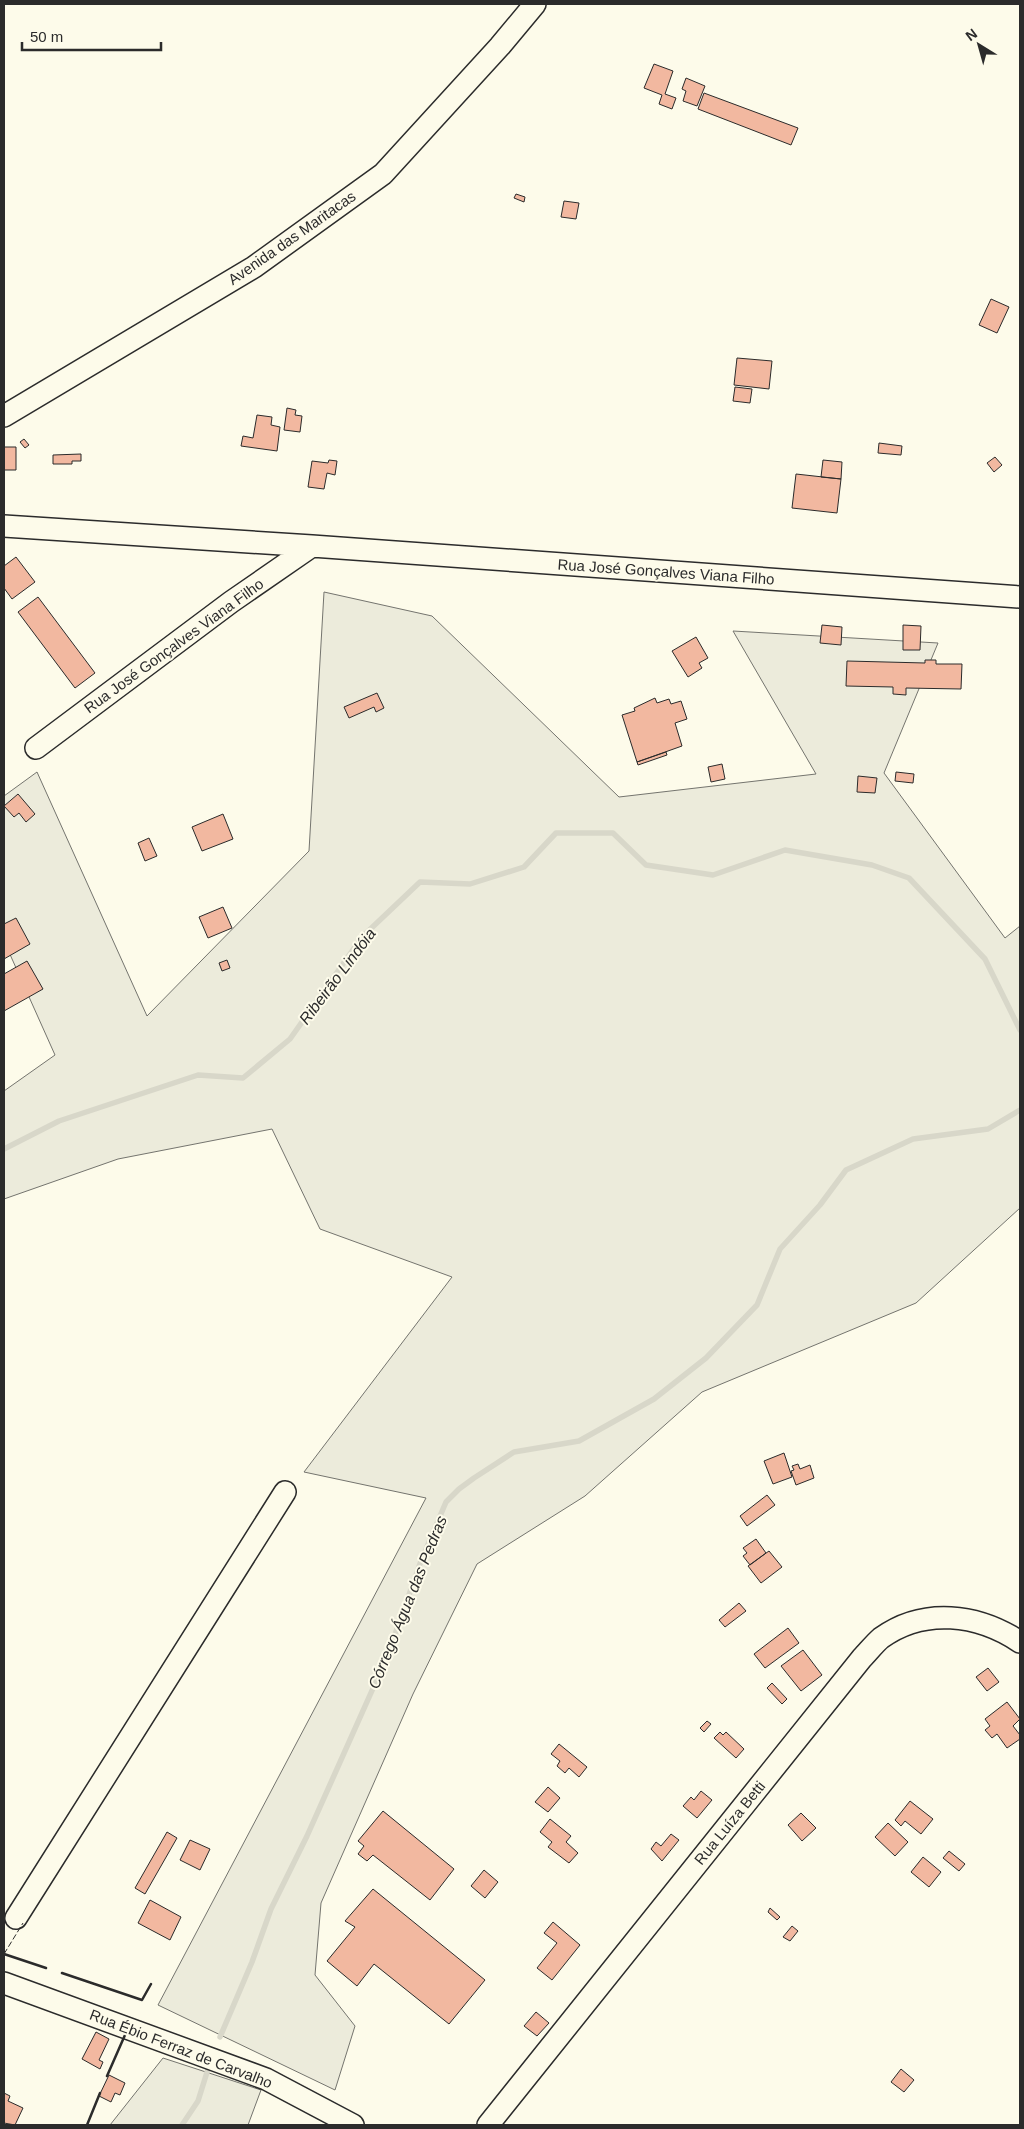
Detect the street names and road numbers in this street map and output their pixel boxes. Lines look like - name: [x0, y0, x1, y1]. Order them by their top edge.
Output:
- street label: Avenida das Maritacas: [225, 187, 359, 288]
- street label: Rua José Gonçalves Viana Filho: [557, 555, 775, 588]
- street label: Rua José Gonçalves Viana Filho: [81, 575, 267, 716]
- street label: Rua Luíza Betti: [691, 1777, 768, 1868]
- street label: Rua Ébio Ferraz de Carvalho: [87, 2006, 275, 2091]

